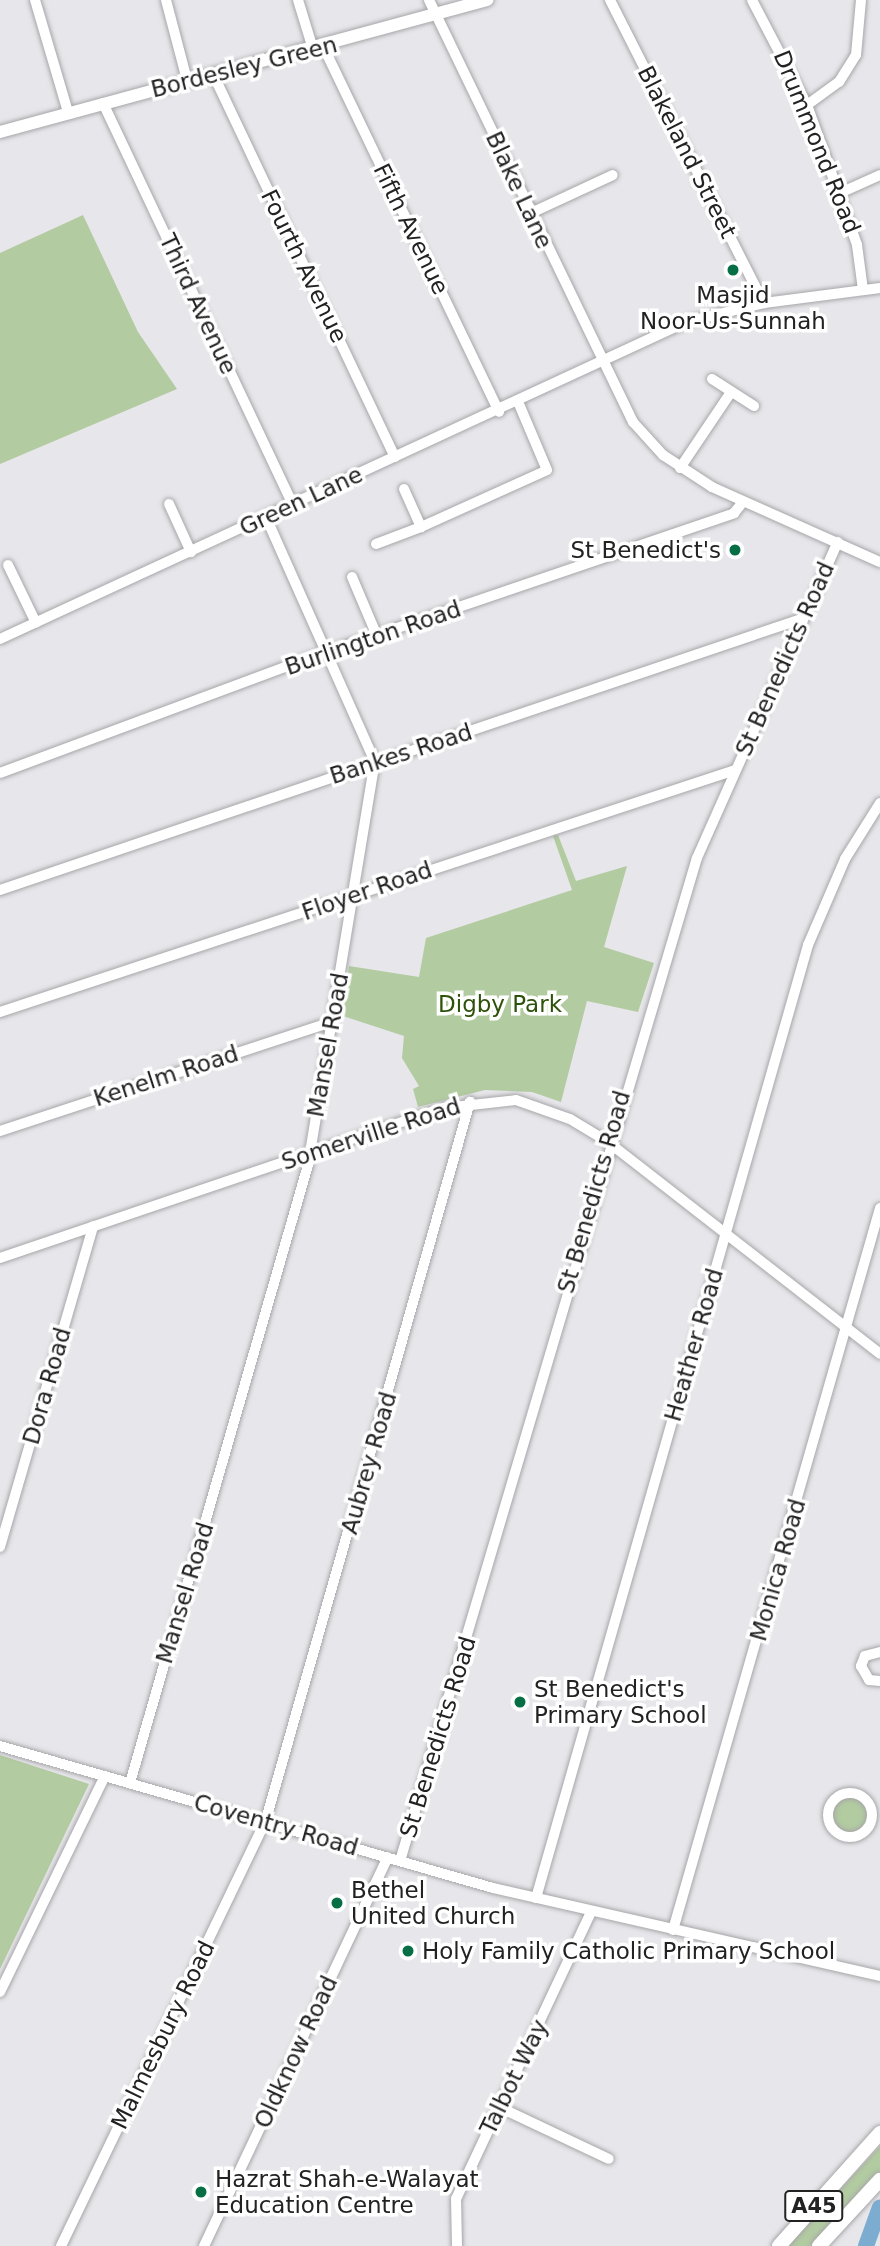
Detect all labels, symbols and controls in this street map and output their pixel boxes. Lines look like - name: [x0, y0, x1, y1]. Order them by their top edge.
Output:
- street label: Bordesley Green: [148, 31, 340, 103]
- street label: Drummond Road: [768, 47, 866, 237]
- street label: Blakeland Street: [632, 61, 742, 243]
- street label: Blake Lane: [480, 127, 558, 253]
- street label: Fifth Avenue: [367, 159, 455, 299]
- street label: Fourth Avenue: [255, 185, 353, 347]
- street label: Third Avenue: [153, 230, 243, 378]
- marker: Masjid Noor-Us-Sunnah: [725, 262, 741, 278]
- place label: Masjid Noor-Us-Sunnah: [640, 281, 826, 335]
- street label: Green Lane: [235, 460, 367, 542]
- place label: St Benedict's: [570, 536, 721, 564]
- marker: St Benedict's: [727, 542, 743, 558]
- street label: St Benedicts Road: [730, 558, 840, 760]
- street label: Burlington Road: [281, 595, 465, 681]
- street label: Bankes Road: [326, 718, 476, 790]
- street label: Floyer Road: [298, 856, 436, 926]
- street label: Mansel Road: [302, 971, 354, 1119]
- park label: Digby Park: [438, 990, 562, 1018]
- street label: Kenelm Road: [90, 1040, 242, 1112]
- street label: St Benedicts Road: [552, 1088, 636, 1296]
- street label: Somerville Road: [278, 1092, 464, 1176]
- street label: Heather Road: [659, 1265, 729, 1425]
- street label: Dora Road: [17, 1324, 77, 1448]
- street label: Aubrey Road: [336, 1389, 402, 1537]
- street label: Monica Road: [745, 1496, 811, 1644]
- street label: Mansel Road: [150, 1519, 220, 1667]
- street label: St Benedicts Road: [394, 1633, 482, 1841]
- place label: St Benedict's Primary School: [534, 1675, 707, 1729]
- marker: St Benedict's Primary School: [512, 1694, 528, 1710]
- street label: Coventry Road: [191, 1788, 361, 1862]
- place label: Bethel United Church: [351, 1876, 515, 1930]
- marker: Bethel United Church: [329, 1895, 345, 1911]
- street label: Malmesbury Road: [105, 1936, 221, 2134]
- place label: Holy Family Catholic Primary School: [422, 1937, 835, 1965]
- marker: Holy Family Catholic Primary School: [400, 1943, 416, 1959]
- street label: Oldknow Road: [249, 1971, 343, 2133]
- street label: Talbot Way: [474, 2015, 554, 2139]
- place label: Hazrat Shah-e-Walayat Education Centre: [215, 2165, 479, 2219]
- marker: Hazrat Shah-e-Walayat Education Centre: [193, 2184, 209, 2200]
- road number: A45: [784, 2188, 844, 2224]

